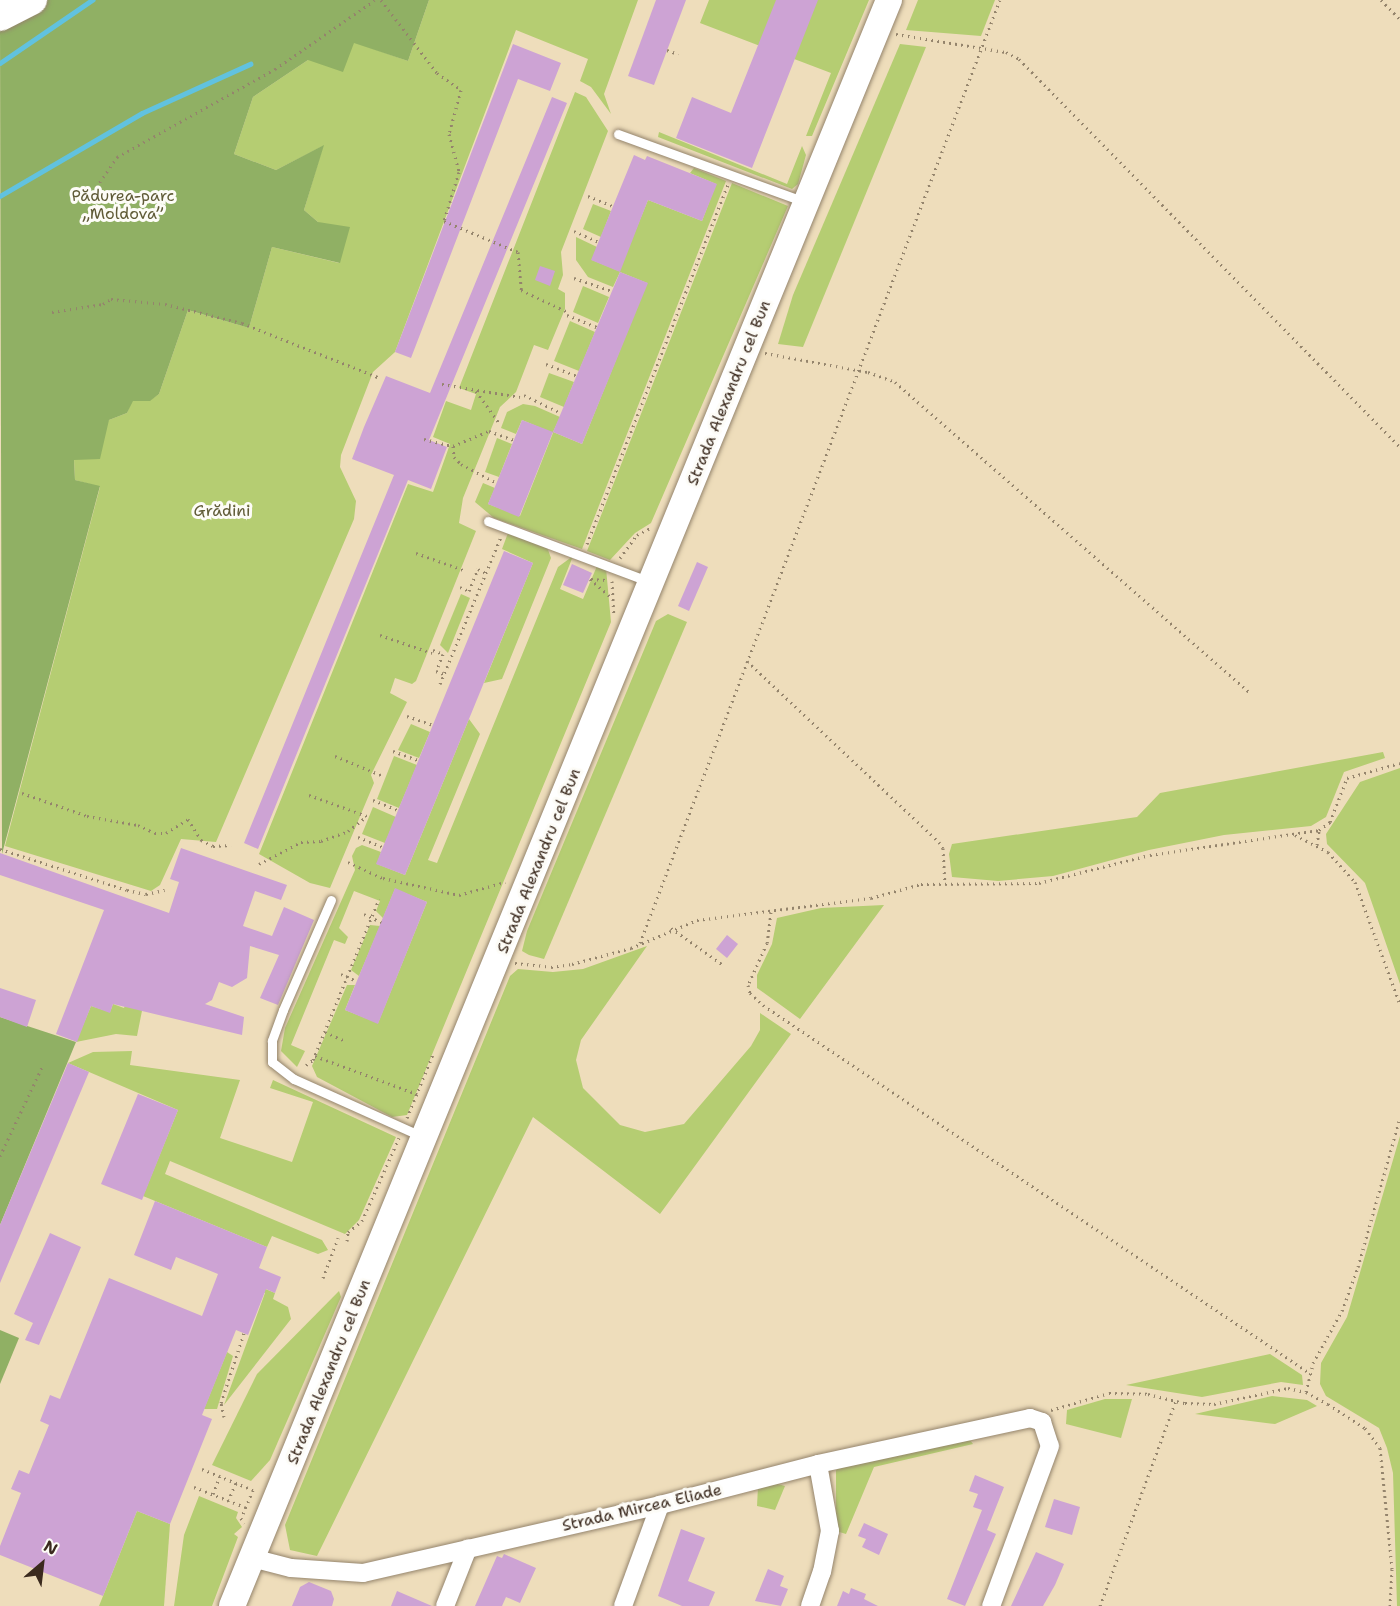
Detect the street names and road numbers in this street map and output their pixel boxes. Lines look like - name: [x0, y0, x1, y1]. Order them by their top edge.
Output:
- street label: Strada Alexandru cel Bun: [683, 298, 775, 488]
- street label: Strada Alexandru cel Bun: [493, 766, 585, 956]
- street label: Strada Alexandru cel Bun: [283, 1277, 375, 1467]
- street label: Strada Mircea Eliade: [560, 1480, 724, 1536]

